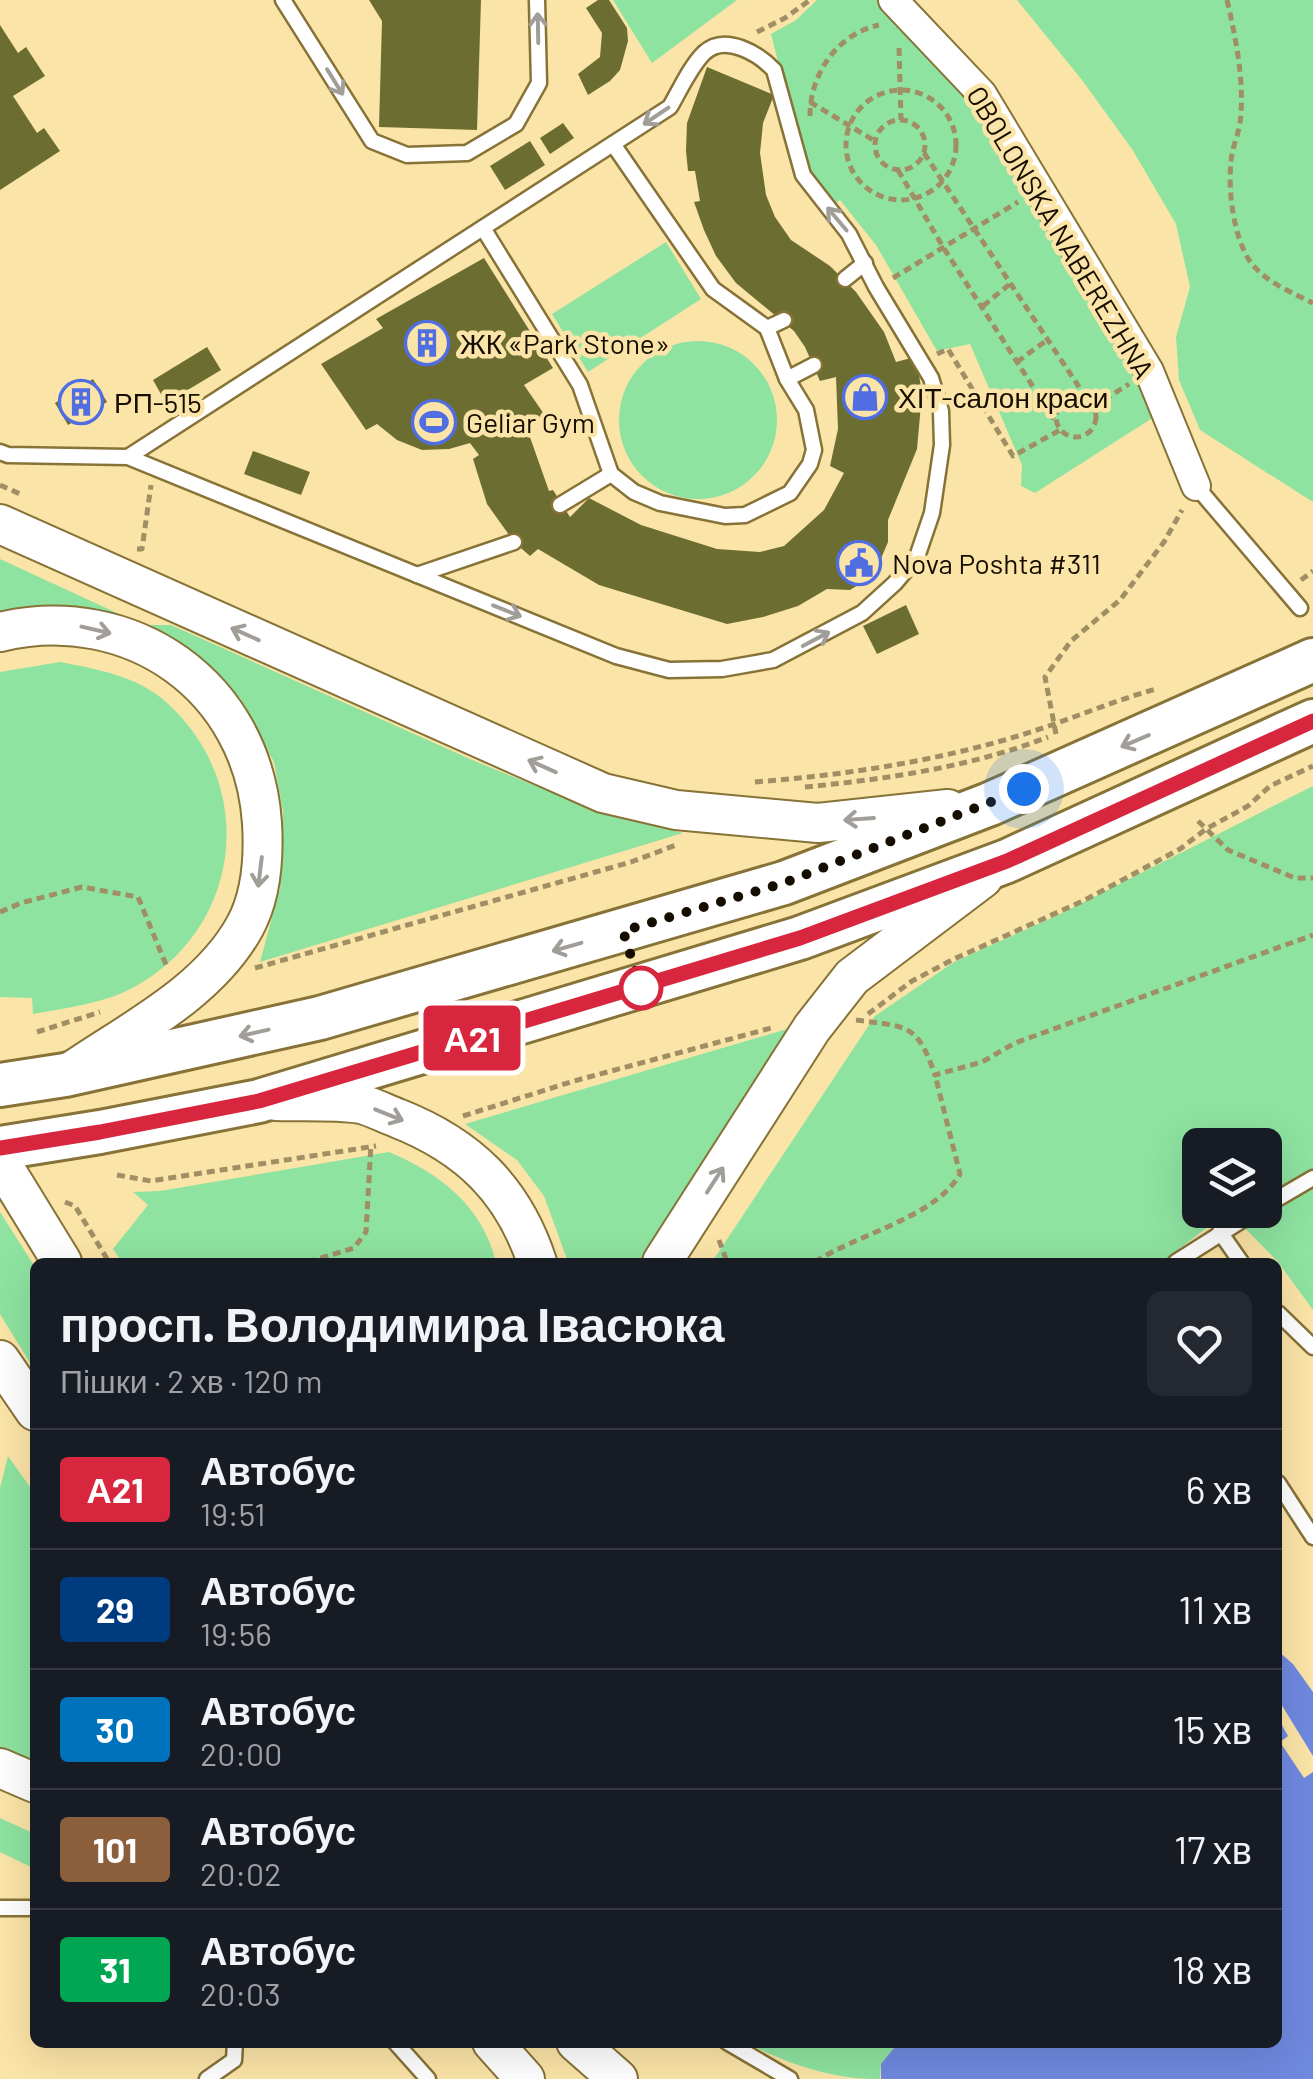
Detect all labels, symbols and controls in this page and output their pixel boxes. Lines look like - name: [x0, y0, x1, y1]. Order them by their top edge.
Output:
- one-way arrow: [528, 13, 547, 45]
- one-way arrow: [325, 68, 346, 96]
- street label: OBOLONSKA NABEREZHNA: [960, 79, 1162, 385]
- one-way arrow: [643, 106, 670, 126]
- one-way arrow: [826, 207, 848, 233]
- building icon: ЖК «Park Stone»: [404, 320, 450, 366]
- place label: ЖК «Park Stone»: [460, 326, 670, 360]
- shop icon: ХІТ-салон краси: [842, 374, 888, 420]
- building icon: РП-515: [58, 379, 104, 425]
- place label: ХІТ-салон краси: [898, 380, 1109, 414]
- place label: РП-515: [114, 385, 202, 419]
- sports icon: Geliar Gym: [411, 399, 457, 445]
- place label: Geliar Gym: [466, 405, 595, 439]
- public building icon: Nova Poshta #311: [836, 540, 882, 586]
- place label: Nova Poshta #311: [892, 546, 1101, 580]
- one-way arrow: [491, 604, 522, 622]
- one-way arrow: [79, 622, 111, 640]
- one-way arrow: [230, 624, 261, 642]
- one-way arrow: [800, 629, 830, 648]
- one-way arrow: [1121, 733, 1151, 751]
- one-way arrow: [527, 756, 558, 774]
- your location: [999, 764, 1049, 814]
- one-way arrow: [843, 810, 875, 829]
- one-way arrow: [250, 855, 269, 888]
- one-way arrow: [552, 939, 583, 957]
- unlabelled marker: [620, 967, 662, 1009]
- line badge: А21: [414, 1006, 530, 1070]
- text: А21: [443, 1017, 501, 1059]
- one-way arrow: [239, 1025, 271, 1043]
- one-way arrow: [374, 1108, 404, 1126]
- map controls: [1182, 1128, 1282, 1228]
- button: layers: [1182, 1128, 1282, 1228]
- one-way arrow: [704, 1167, 725, 1195]
- button: heart: [1147, 1291, 1252, 1396]
- text: просп. Володимира Івасюка: [60, 1294, 724, 1352]
- text: Пішки · 2 хв · 120 m: [60, 1361, 323, 1399]
- text: Автобус: [200, 1447, 356, 1493]
- text: 6 хв: [1186, 1466, 1252, 1512]
- text: А21: [86, 1468, 144, 1510]
- text: 19:51: [200, 1494, 265, 1532]
- text: Автобус: [200, 1567, 356, 1613]
- text: 11 хв: [1178, 1586, 1252, 1632]
- text: 29: [96, 1588, 134, 1630]
- text: 19:56: [200, 1614, 272, 1652]
- text: Автобус: [200, 1687, 356, 1733]
- text: 15 хв: [1172, 1706, 1252, 1752]
- text: 30: [96, 1708, 134, 1750]
- text: 20:00: [200, 1734, 282, 1772]
- text: Автобус: [200, 1807, 356, 1853]
- text: 17 хв: [1174, 1826, 1252, 1872]
- text: 101: [93, 1828, 137, 1870]
- text: 20:02: [200, 1854, 281, 1892]
- text: Автобус: [200, 1927, 356, 1973]
- text: 18 хв: [1172, 1946, 1252, 1992]
- text: 31: [99, 1948, 131, 1990]
- text: 20:03: [200, 1974, 281, 2012]

